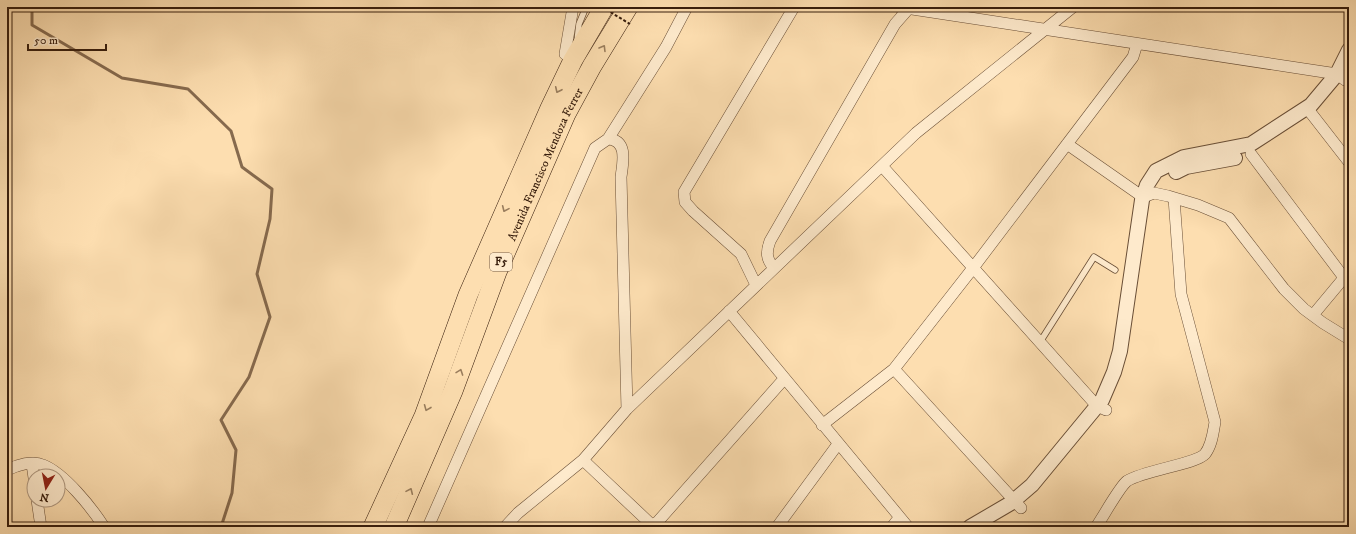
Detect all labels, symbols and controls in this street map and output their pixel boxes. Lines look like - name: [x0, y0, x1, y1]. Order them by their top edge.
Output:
- scale bar: [28, 26, 106, 52]
- text: 50 m: [34, 33, 58, 48]
- one-way arrow: [598, 45, 605, 52]
- street label: Avenida Francisco Mendoza Ferrer: [504, 85, 586, 243]
- one-way arrow: [555, 86, 563, 93]
- one-way arrow: [502, 204, 510, 212]
- road number: F5: [490, 253, 512, 271]
- one-way arrow: [455, 368, 463, 375]
- one-way arrow: [423, 404, 431, 411]
- north arrow: [26, 468, 66, 508]
- one-way arrow: [405, 488, 413, 496]
- text: N: [39, 489, 50, 505]

